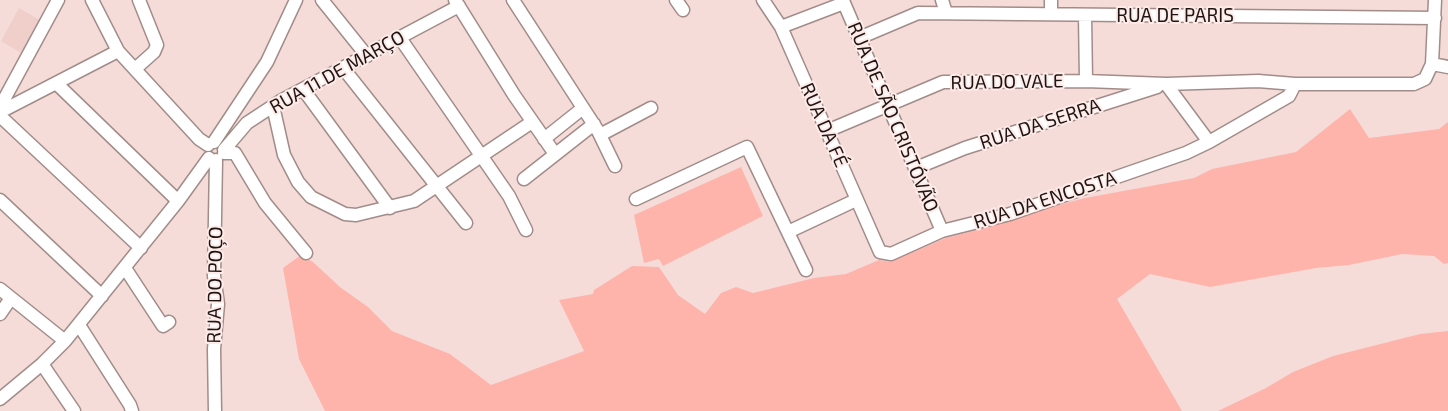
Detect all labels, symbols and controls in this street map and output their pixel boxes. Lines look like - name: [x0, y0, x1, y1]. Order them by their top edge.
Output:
- street label: RUA DE PARIS: [1116, 5, 1234, 27]
- street label: RUA DE SÃO CRISTÓVÃO: [843, 19, 943, 215]
- street label: RUA 11 DE MARÇO: [266, 25, 408, 119]
- street label: RUA DO VALE: [950, 70, 1064, 94]
- street label: RUA DA FÉ: [795, 79, 853, 171]
- street label: RUA DA SERRA: [977, 94, 1103, 154]
- street label: RUA DA ENCOSTA: [971, 166, 1119, 234]
- street label: RUA DO POÇO: [203, 226, 227, 344]

